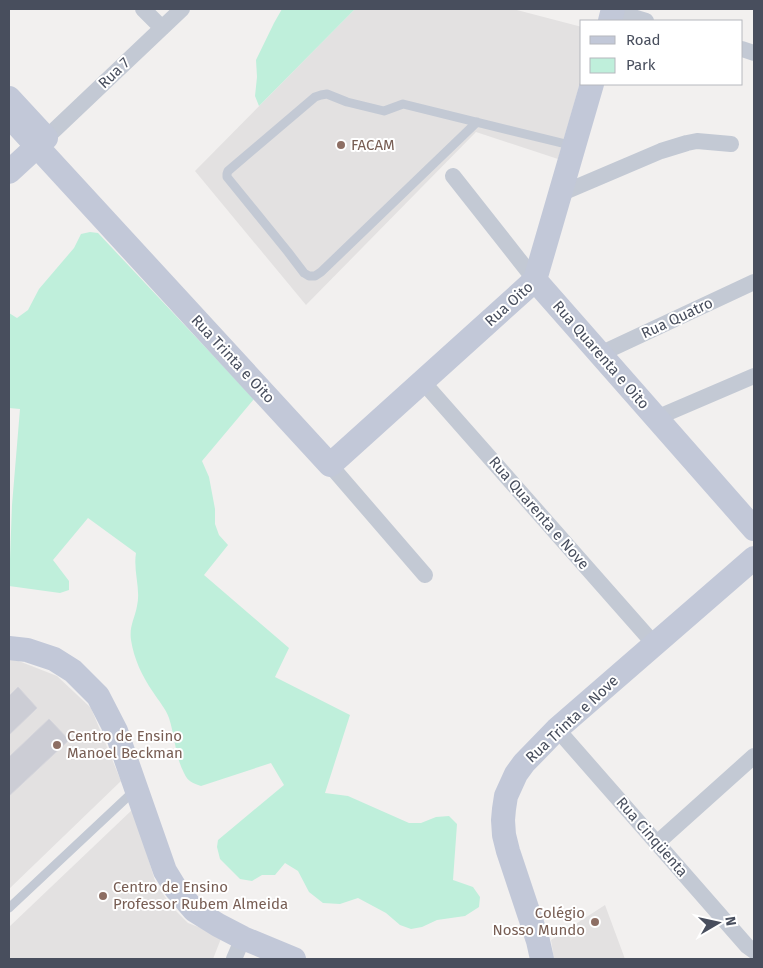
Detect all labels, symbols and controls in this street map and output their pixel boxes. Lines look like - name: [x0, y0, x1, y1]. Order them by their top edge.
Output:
- legend: [580, 20, 743, 85]
- text: Road: [626, 31, 661, 49]
- street label: Rua 7: [95, 54, 134, 92]
- text: Park: [626, 56, 656, 74]
- place label: FACAM: [351, 136, 395, 154]
- marker: FACAM: [335, 139, 347, 151]
- street label: Rua Oito: [481, 278, 537, 330]
- street label: Rua Quatro: [638, 294, 716, 342]
- street label: Rua Quarenta e Oito: [549, 297, 653, 413]
- street label: Rua Trinta e Oito: [187, 311, 279, 407]
- street label: Rua Quarenta e Nove: [485, 453, 593, 573]
- street label: Rua Trinta e Nove: [522, 671, 622, 767]
- place label: Centro de Ensino Manoel Beckman: [67, 727, 183, 762]
- marker: Centro de Ensino Manoel Beckman: [51, 739, 63, 751]
- street label: Rua Cinqüenta: [613, 794, 691, 880]
- place label: Centro de Ensino Professor Rubem Almeida: [113, 878, 288, 913]
- marker: Centro de Ensino Professor Rubem Almeida: [97, 890, 109, 902]
- north arrow: [693, 898, 743, 948]
- place label: Colégio Nosso Mundo: [492, 904, 585, 939]
- text: N: [721, 915, 739, 927]
- marker: Colégio Nosso Mundo: [589, 916, 601, 928]

